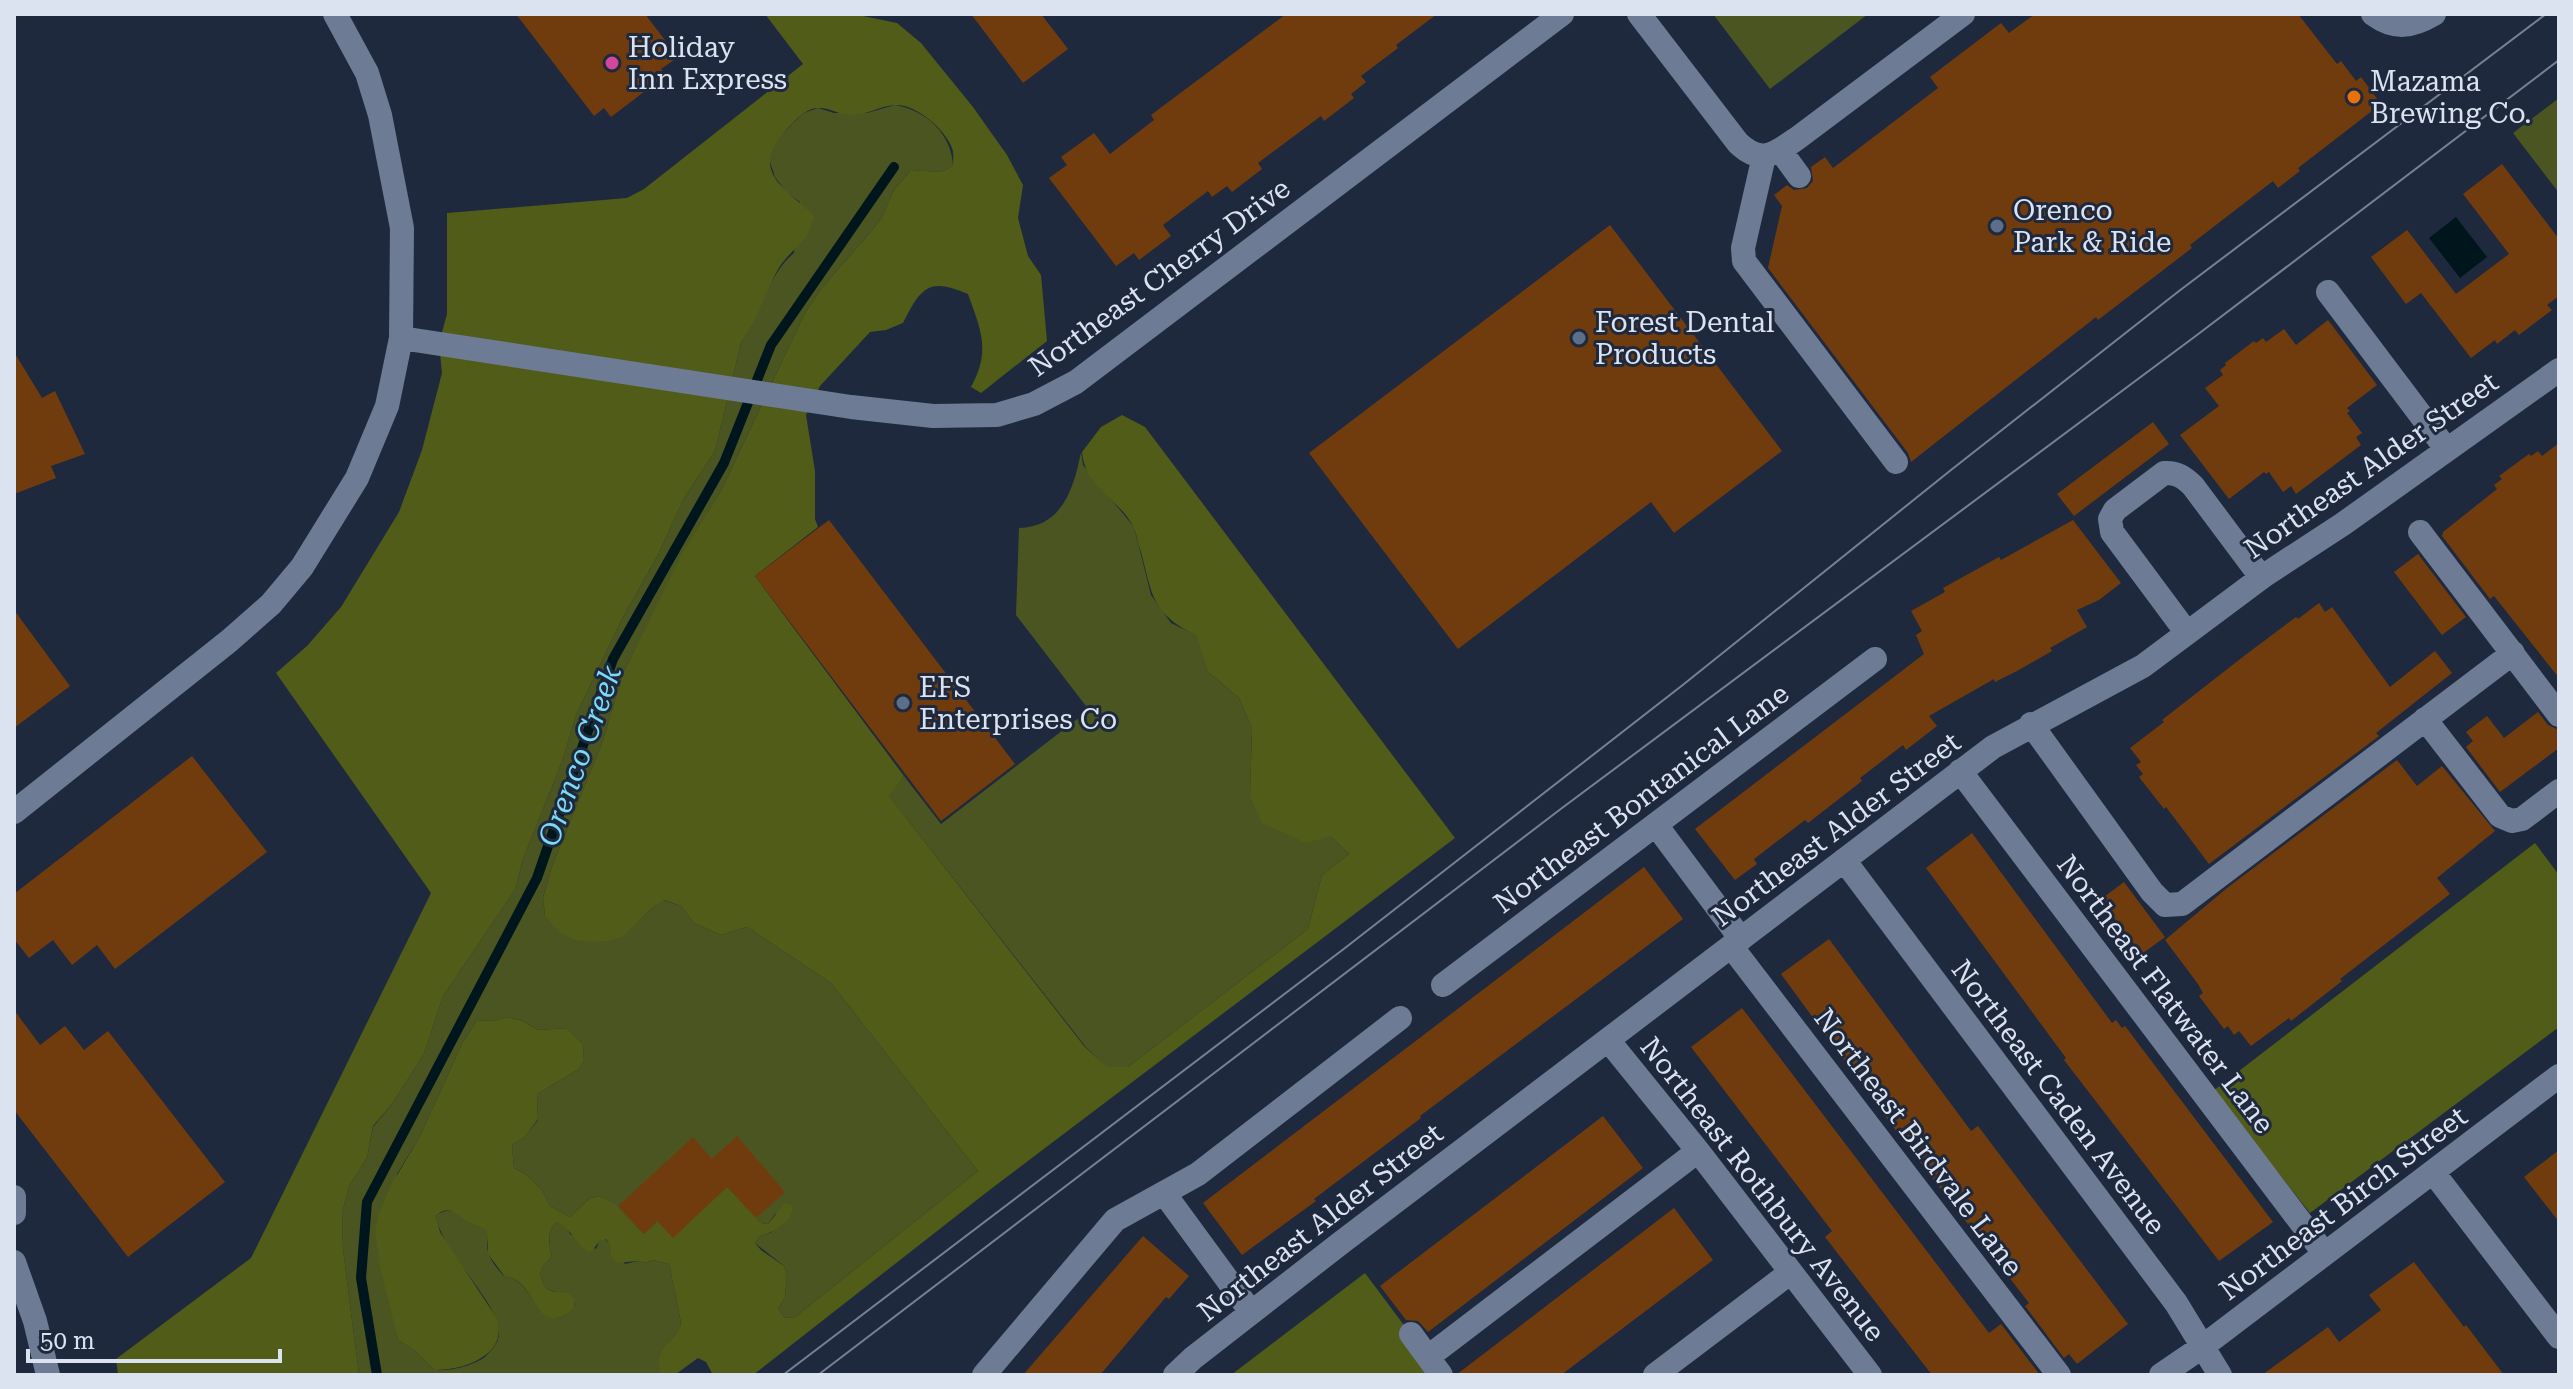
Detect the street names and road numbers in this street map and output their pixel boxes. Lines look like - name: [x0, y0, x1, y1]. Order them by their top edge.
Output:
- street label: Northeast Cherry Drive: [1022, 172, 1296, 383]
- street label: Northeast Alder Street: [2238, 365, 2504, 565]
- street label: Northeast Bontanical Lane: [1487, 677, 1795, 920]
- street label: Northeast Alder Street: [1706, 725, 1967, 933]
- street label: Northeast Flatwater Lane: [2050, 849, 2281, 1140]
- street label: Northeast Caden Avenue: [1945, 954, 2173, 1241]
- street label: Northeast Birdvale Lane: [1807, 1002, 2030, 1282]
- street label: Northeast Rothbury Avenue: [1634, 1031, 1892, 1348]
- street label: Northeast Birch Street: [2213, 1100, 2473, 1307]
- street label: Northeast Alder Street: [1191, 1116, 1449, 1328]

